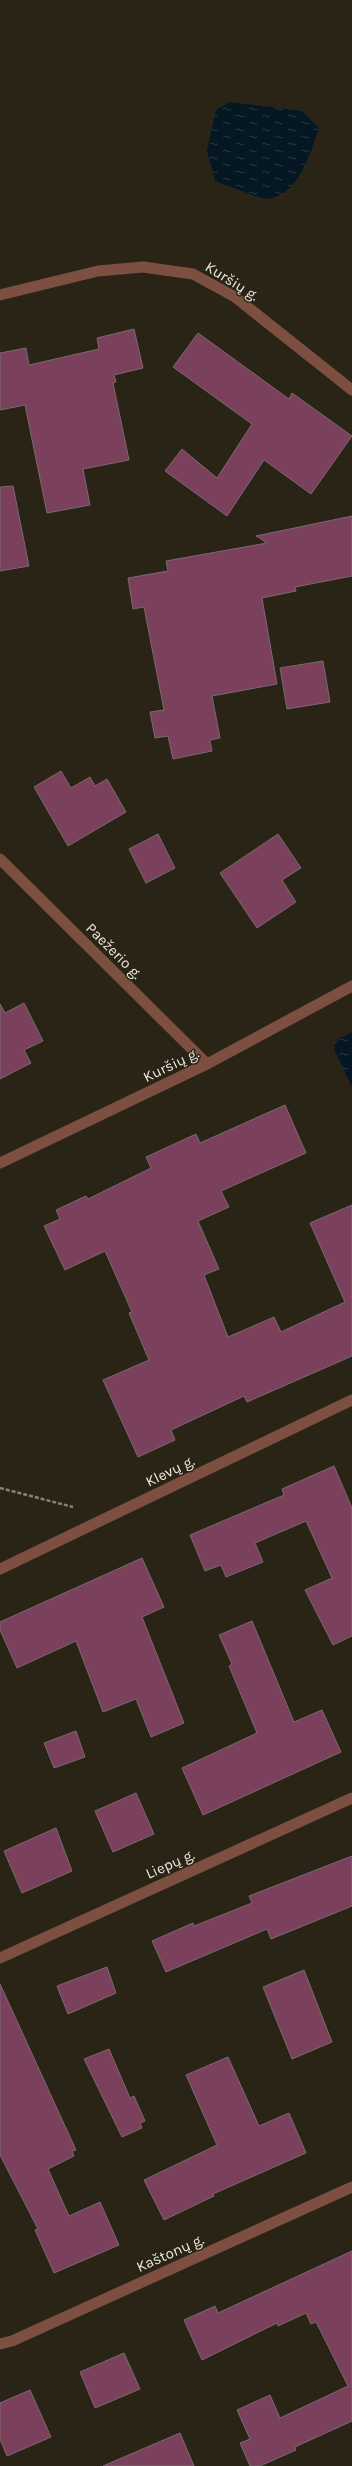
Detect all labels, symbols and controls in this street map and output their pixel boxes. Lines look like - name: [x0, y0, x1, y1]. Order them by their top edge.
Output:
- street label: Kuršių g.: [202, 258, 262, 305]
- street label: Paežerio g.: [82, 919, 146, 983]
- street label: Kuršių g.: [140, 1044, 202, 1086]
- street label: Klevų g.: [143, 1451, 198, 1491]
- street label: Liepų g.: [143, 1845, 198, 1883]
- street label: Kaštonų g.: [133, 2230, 207, 2276]

